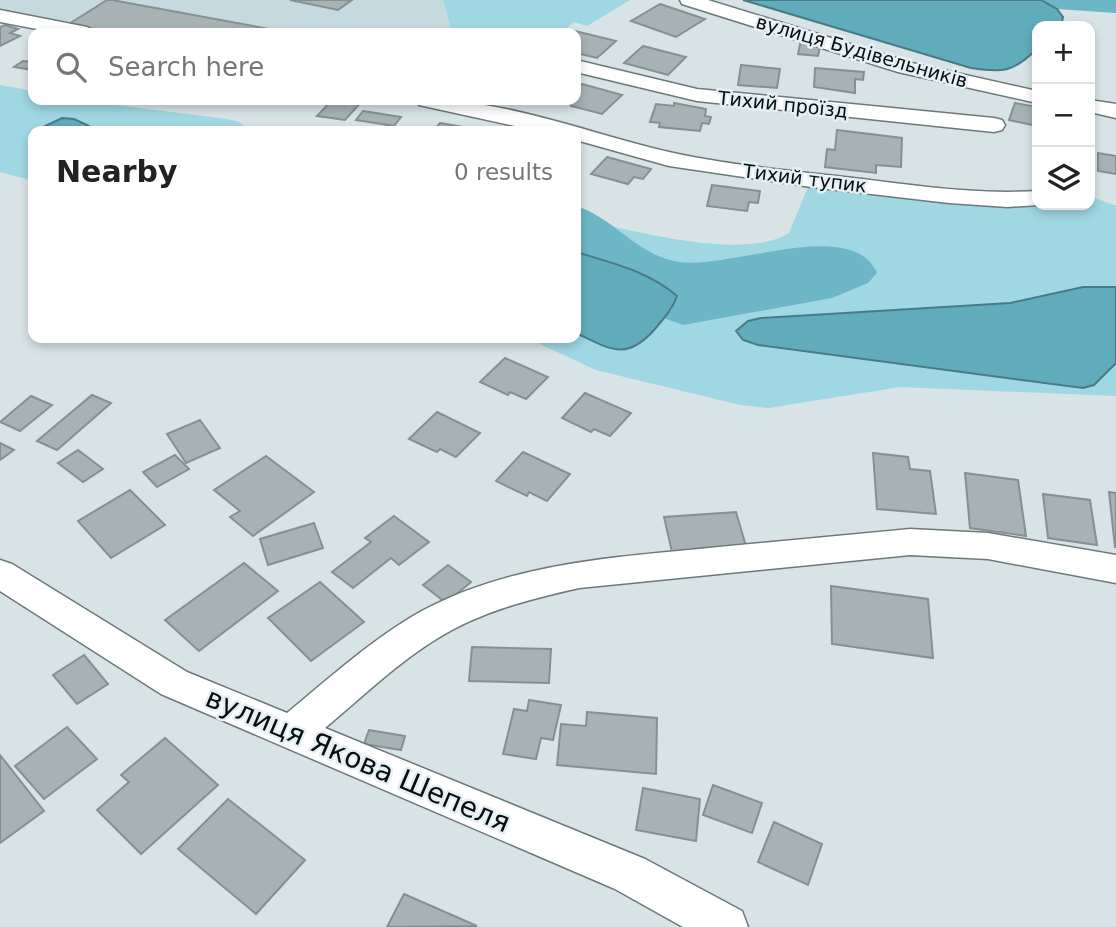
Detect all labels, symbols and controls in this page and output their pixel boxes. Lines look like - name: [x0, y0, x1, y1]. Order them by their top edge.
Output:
- street label: вулиця Будівельників: [754, 10, 970, 92]
- map controls: [1032, 21, 1095, 210]
- button: +: [1032, 21, 1095, 84]
- search box: [28, 28, 581, 105]
- icon: search: [52, 48, 90, 86]
- text: Search here: [108, 52, 264, 82]
- button: −: [1032, 84, 1095, 147]
- street label: Тихий проїзд: [716, 86, 849, 122]
- button: layers: [1032, 147, 1095, 210]
- text: Nearby: [56, 154, 178, 189]
- text: 0 results: [454, 159, 553, 185]
- street label: Тихий тупик: [741, 159, 868, 197]
- street label: вулиця Якова Шепеля: [201, 681, 515, 839]

